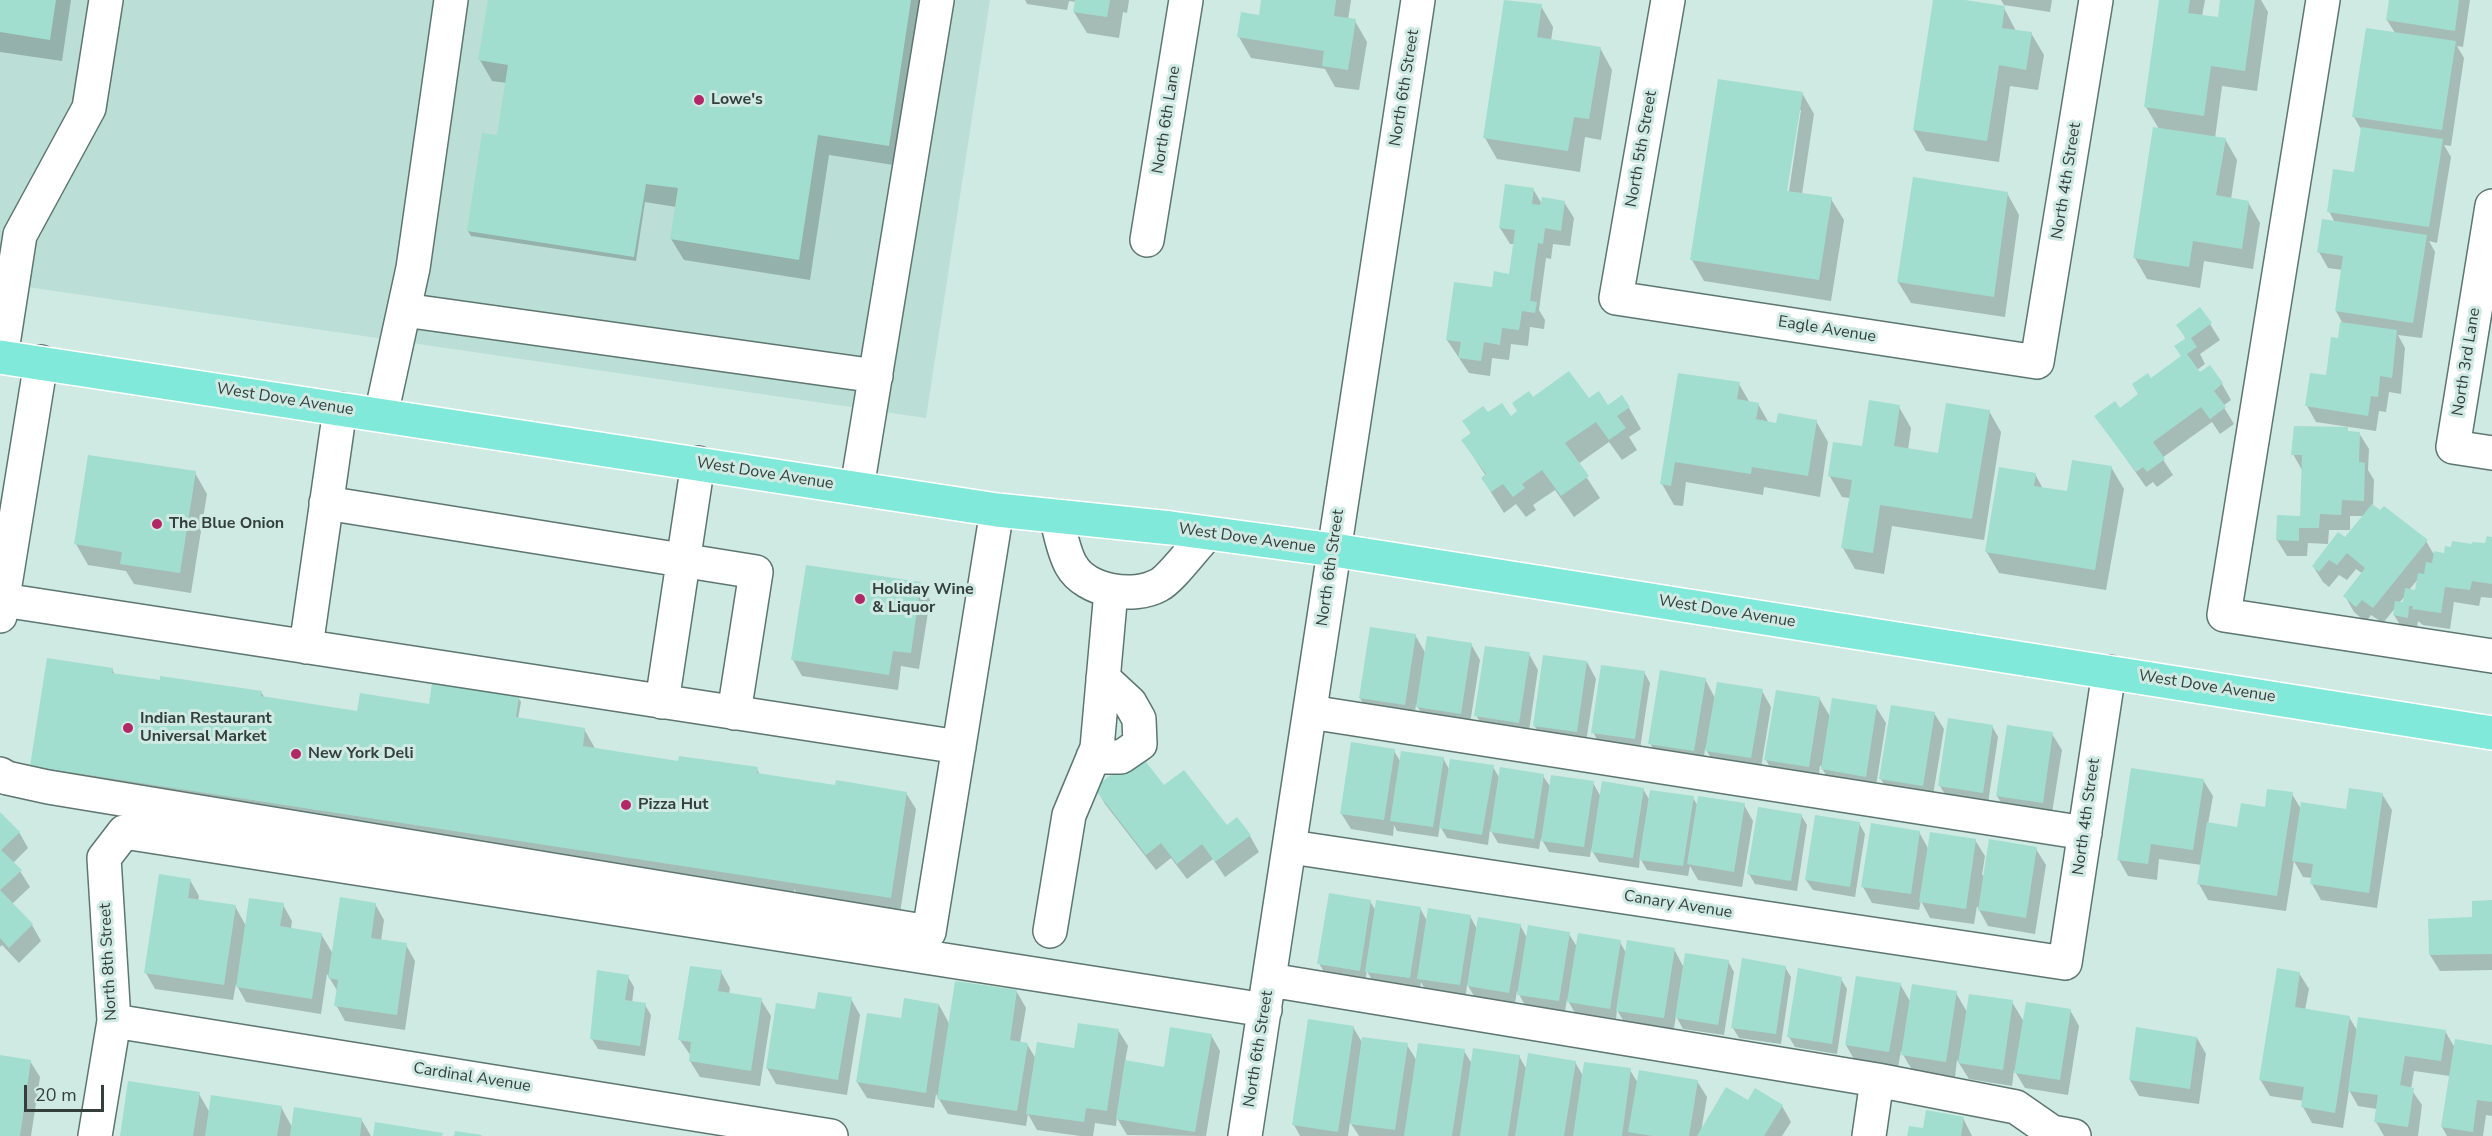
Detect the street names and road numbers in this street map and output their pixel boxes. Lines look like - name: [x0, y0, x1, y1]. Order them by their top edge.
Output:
- street label: North 6th Street: [1386, 28, 1424, 148]
- street label: North 6th Lane: [1149, 65, 1185, 175]
- street label: North 5th Street: [1622, 89, 1662, 209]
- street label: North 4th Street: [2048, 121, 2086, 241]
- street label: North 3rd Lane: [2449, 307, 2485, 417]
- street label: Eagle Avenue: [1777, 313, 1877, 347]
- street label: West Dove Avenue: [215, 380, 355, 420]
- street label: West Dove Avenue: [695, 454, 835, 494]
- street label: North 6th Street: [1313, 508, 1349, 628]
- street label: West Dove Avenue: [1177, 520, 1317, 558]
- street label: West Dove Avenue: [1657, 592, 1797, 632]
- street label: West Dove Avenue: [2137, 667, 2277, 707]
- street label: North 4th Street: [2069, 757, 2105, 877]
- street label: Canary Avenue: [1622, 887, 1734, 923]
- street label: North 8th Street: [96, 903, 122, 1021]
- street label: North 6th Street: [1240, 989, 1278, 1109]
- street label: Cardinal Avenue: [412, 1059, 532, 1097]

